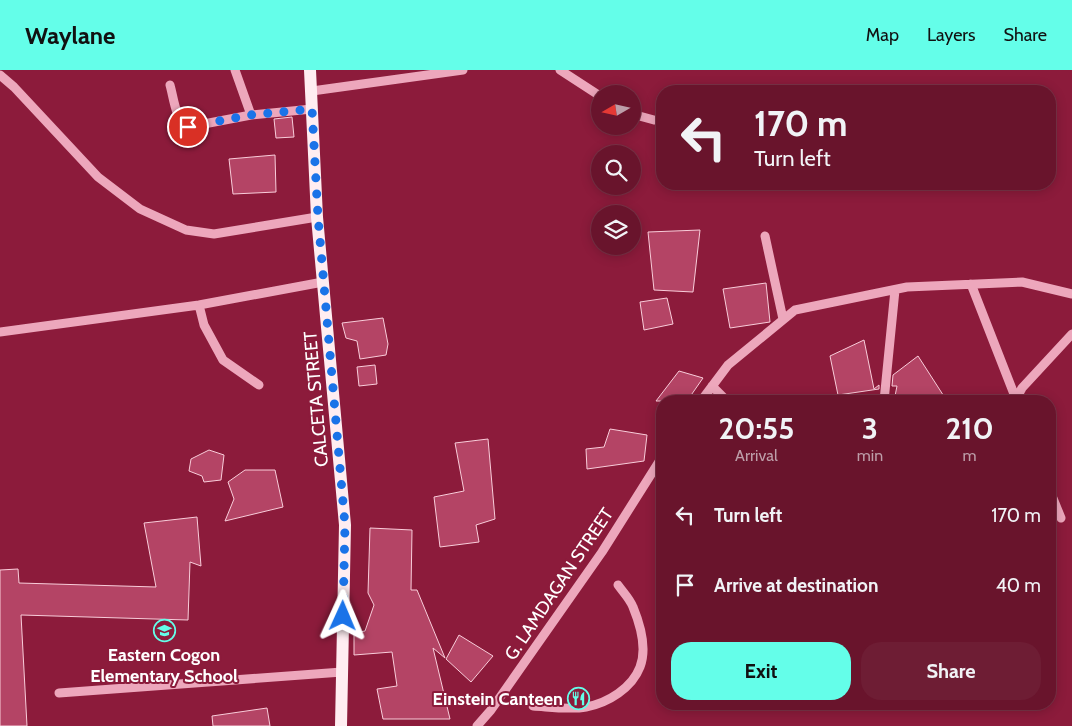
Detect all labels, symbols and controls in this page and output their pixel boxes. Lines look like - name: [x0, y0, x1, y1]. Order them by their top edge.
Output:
- text: Waylane: [25, 21, 115, 50]
- text: Map: [866, 24, 899, 46]
- text: Layers: [927, 24, 976, 46]
- text: Share: [1004, 24, 1047, 46]
- north arrow: [591, 85, 641, 135]
- map controls: [591, 85, 641, 255]
- text: 170 m: [754, 102, 847, 145]
- icon: left: [671, 105, 736, 170]
- pin: [167, 106, 209, 148]
- icon: arrive: [174, 113, 202, 141]
- button: search: [591, 145, 641, 195]
- text: Turn left: [754, 145, 831, 172]
- button: layers: [591, 205, 641, 255]
- street label: CALCETA STREET: [299, 330, 333, 468]
- text: 20:55: [718, 410, 794, 447]
- text: 3: [862, 410, 878, 447]
- text: 210: [945, 410, 994, 447]
- text: Arrival: [735, 446, 778, 465]
- text: min: [857, 446, 883, 465]
- text: m: [963, 446, 977, 465]
- icon: left: [671, 501, 699, 529]
- street label: G. LAMDAGAN STREET: [500, 503, 618, 664]
- text: Turn left: [714, 504, 782, 527]
- text: 170 m: [991, 504, 1041, 527]
- icon: arrive: [671, 571, 699, 599]
- text: Arrive at destination: [714, 574, 878, 597]
- text: 40 m: [996, 574, 1041, 597]
- position arrow: [316, 589, 368, 641]
- school or university icon: Eastern Cogon Elementary School: [152, 618, 176, 642]
- button: Exit: [671, 642, 851, 700]
- button: Share: [861, 642, 1041, 700]
- place label: Eastern Cogon Elementary School: [90, 644, 238, 687]
- restaurant icon: Einstein Canteen: [567, 687, 591, 711]
- place label: Einstein Canteen: [433, 688, 563, 710]

